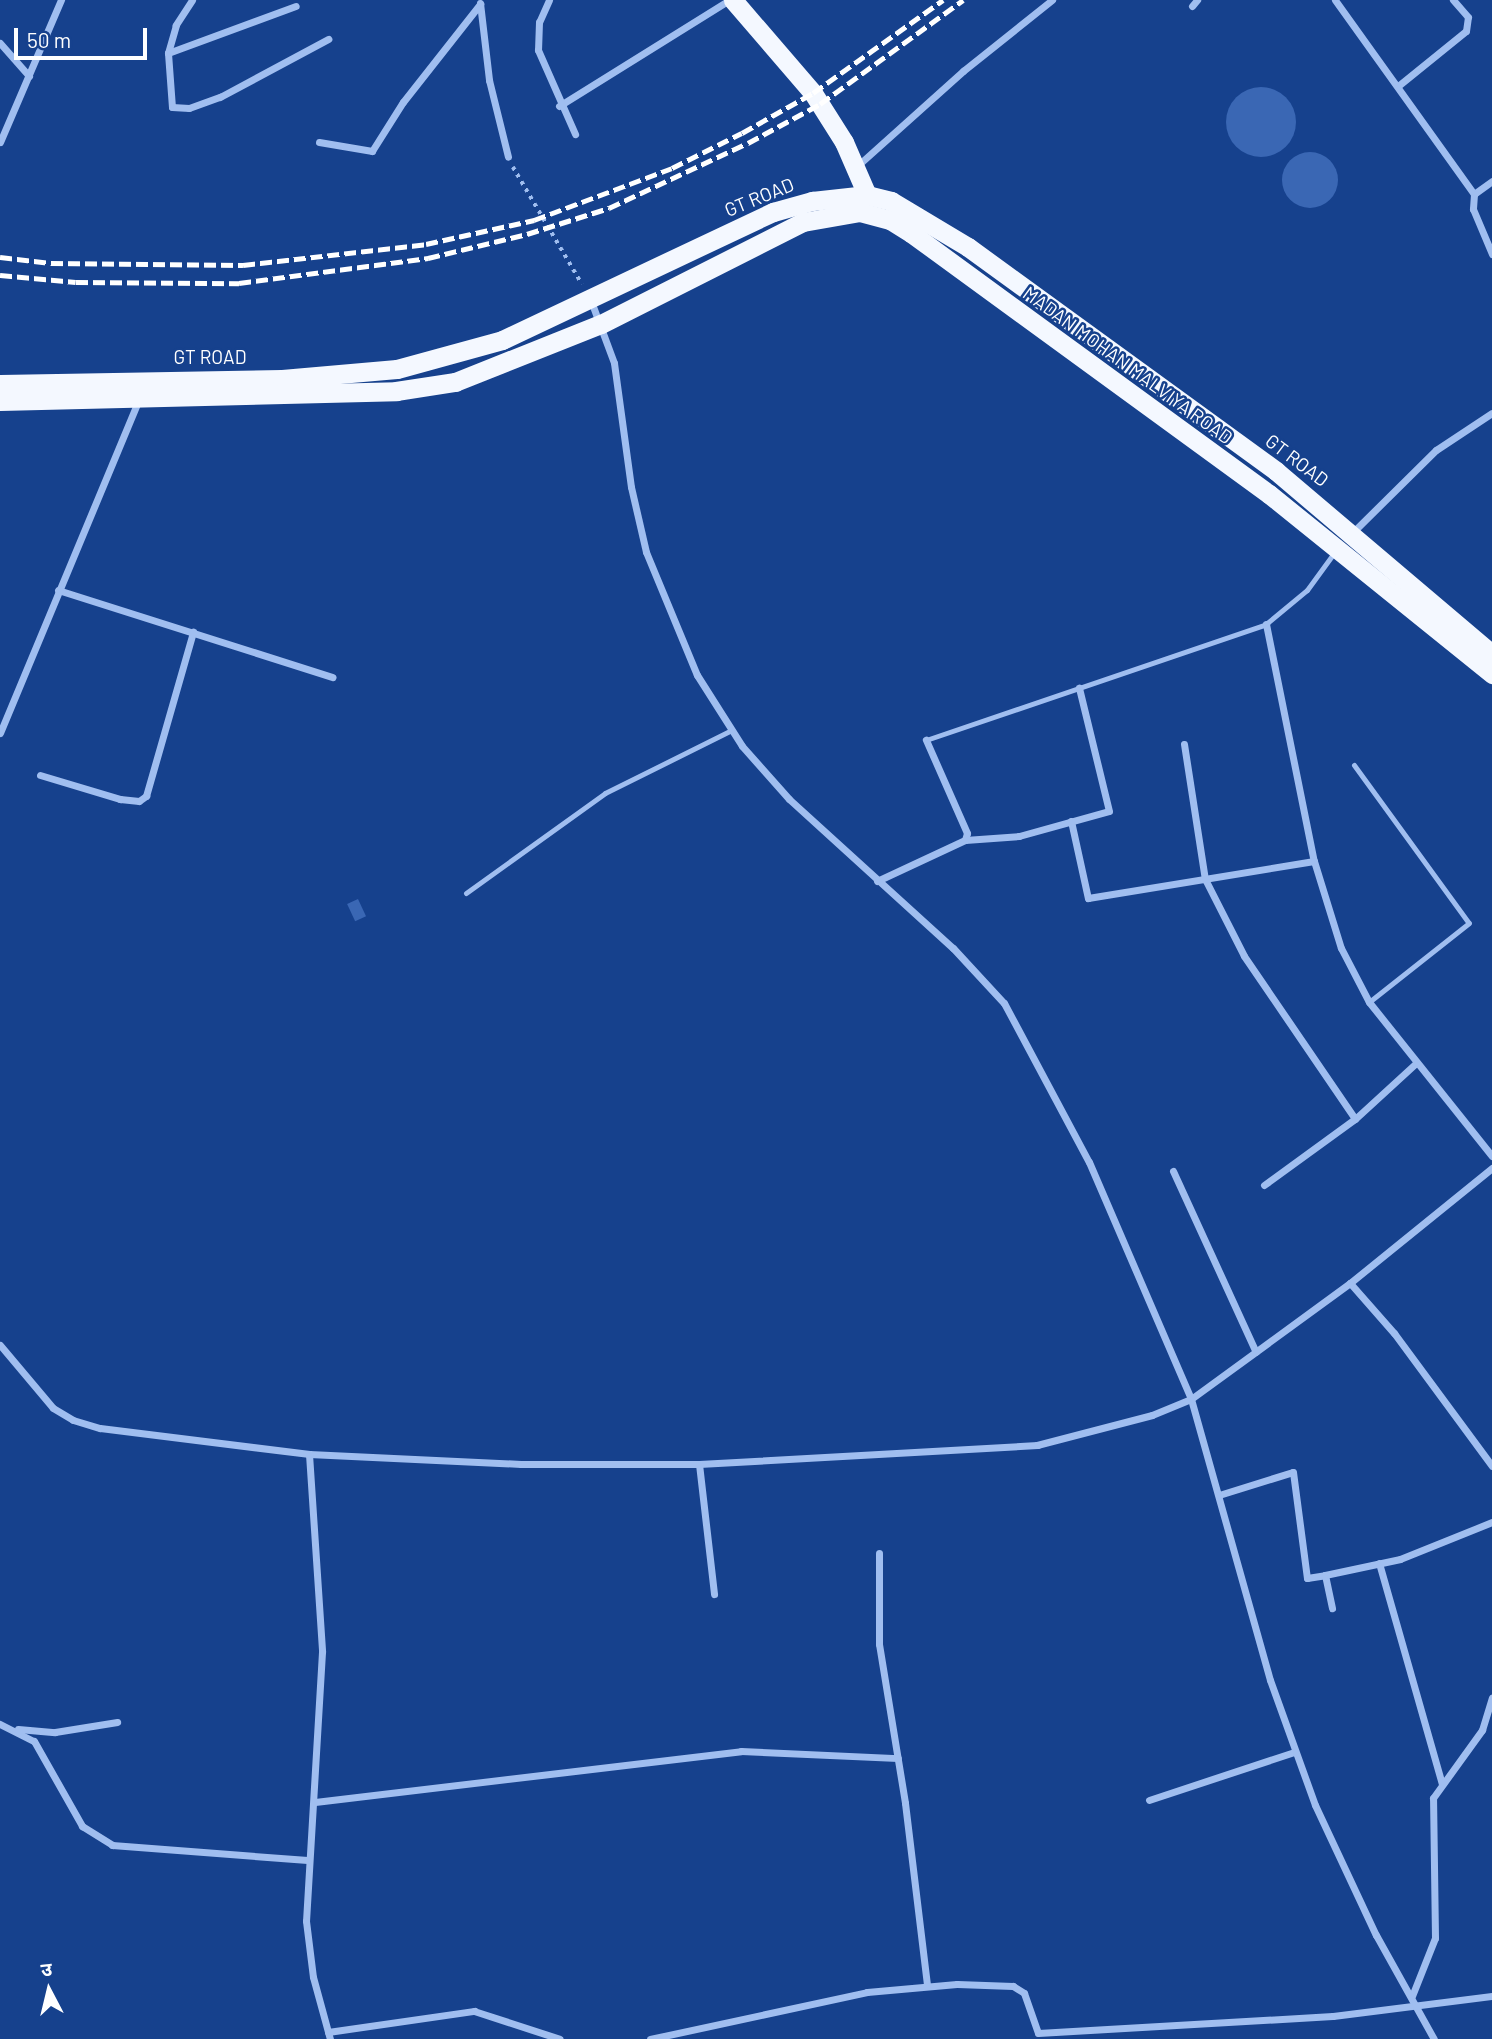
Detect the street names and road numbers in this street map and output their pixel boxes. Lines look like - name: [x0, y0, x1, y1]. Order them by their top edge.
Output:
- street label: GT ROAD: [721, 173, 797, 221]
- street label: MADAN MOHAN MALVIYA ROAD: [1019, 281, 1237, 449]
- street label: GT ROAD: [174, 346, 246, 368]
- street label: GT ROAD: [1261, 429, 1333, 491]

